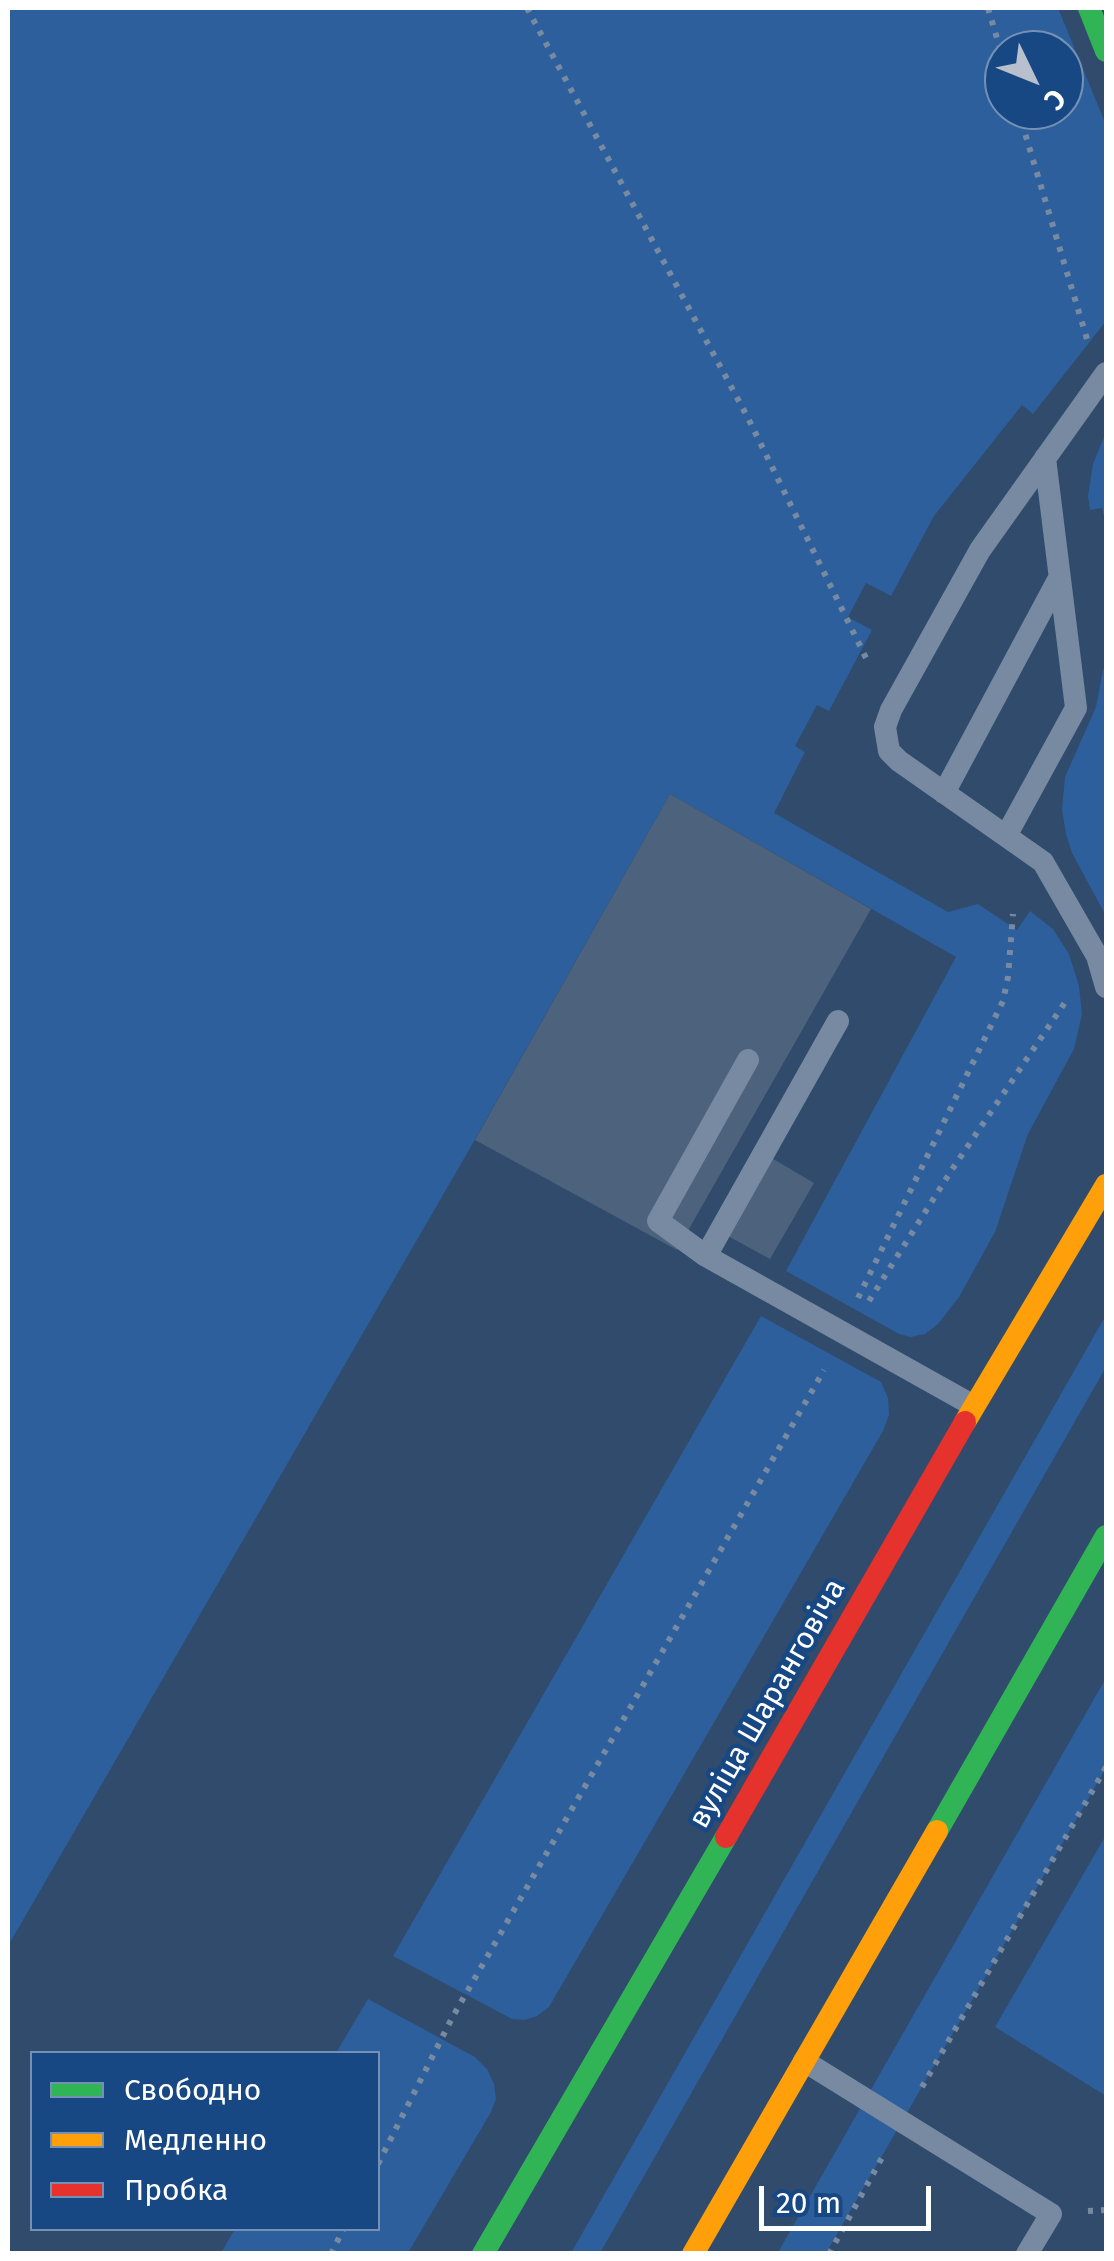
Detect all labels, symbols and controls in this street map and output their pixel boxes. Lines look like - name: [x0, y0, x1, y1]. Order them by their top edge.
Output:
- north arrow: [984, 30, 1084, 130]
- text: С: [1037, 82, 1072, 117]
- street label: вуліца Шаранговіча: [682, 1573, 854, 1835]
- legend: [30, 2051, 380, 2231]
- text: Свободно: [124, 2072, 261, 2108]
- text: Медленно: [124, 2122, 267, 2158]
- scale bar: [764, 2166, 936, 2228]
- text: Пробка: [124, 2172, 228, 2208]
- text: 20 m: [776, 2185, 841, 2221]

